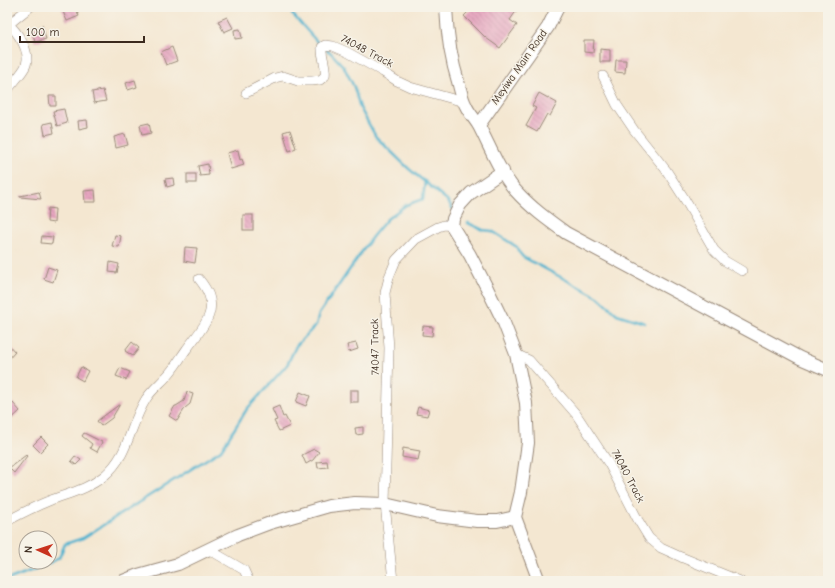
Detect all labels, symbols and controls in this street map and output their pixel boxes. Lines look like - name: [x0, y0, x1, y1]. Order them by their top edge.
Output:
- scale bar: [20, 18, 144, 44]
- text: 100 m: [26, 25, 59, 39]
- street label: Meyiwa Main Road: [488, 27, 550, 107]
- street label: 74048 Track: [339, 32, 396, 70]
- street label: 74047 Track: [368, 318, 382, 375]
- street label: 74040 Track: [609, 447, 648, 505]
- north arrow: [18, 530, 58, 570]
- text: N: [22, 546, 35, 553]

